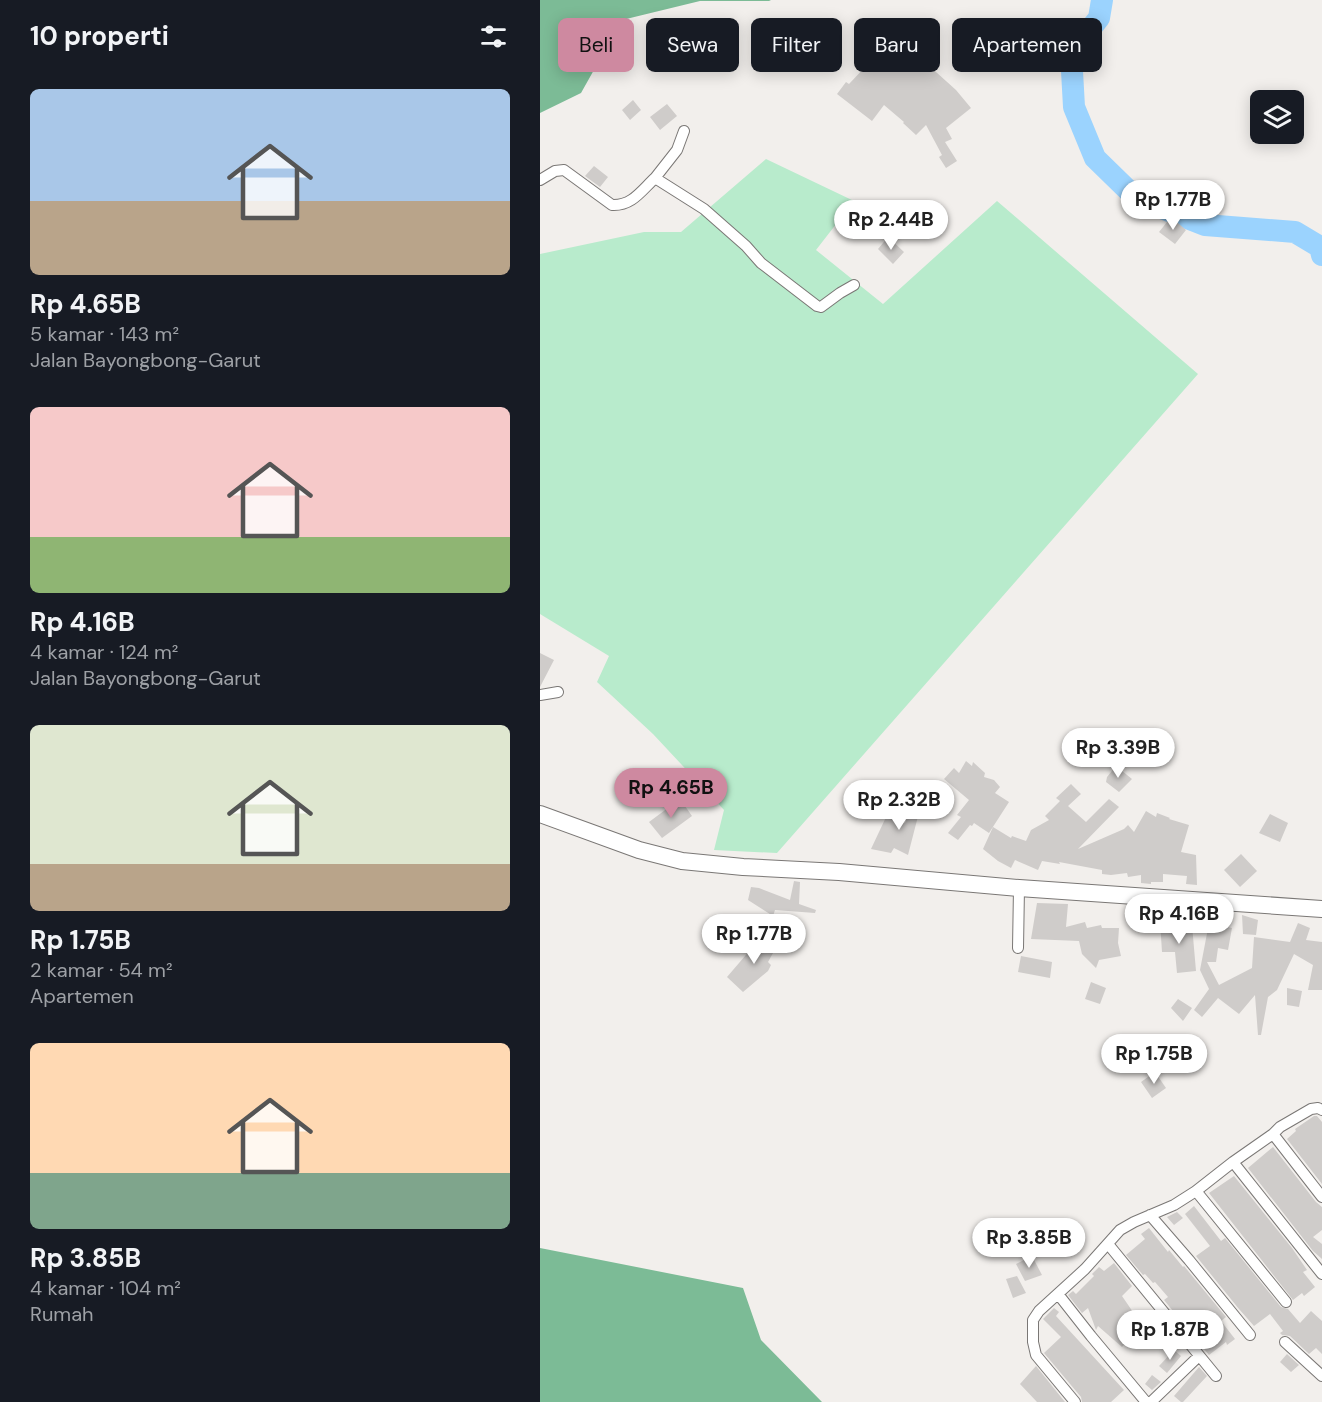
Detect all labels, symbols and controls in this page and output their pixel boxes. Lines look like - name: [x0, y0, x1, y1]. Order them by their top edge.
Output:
- chip: Beli: [558, 18, 634, 72]
- chip: Sewa: [646, 18, 739, 72]
- chip: Filter: [751, 18, 842, 72]
- chip: Baru: [854, 18, 940, 72]
- chip: Apartemen: [952, 18, 1102, 72]
- text: 10 properti: [30, 19, 169, 53]
- icon: filters: [477, 20, 510, 53]
- map controls: [1250, 90, 1304, 144]
- button: layers: [1250, 90, 1304, 144]
- icon: home: [216, 128, 324, 236]
- pin: Rp 1.77B: [1111, 180, 1235, 231]
- text: Rp 1.77B: [1135, 186, 1211, 212]
- pin: Rp 2.44B: [829, 200, 953, 251]
- text: Rp 2.44B: [848, 206, 934, 232]
- text: Rp 4.65B: [30, 287, 141, 321]
- text: 5 kamar · 143 m²: [30, 321, 179, 347]
- text: Jalan Bayongbong-Garut: [30, 347, 261, 373]
- icon: home: [216, 446, 324, 554]
- text: Rp 4.16B: [30, 605, 135, 639]
- text: 4 kamar · 124 m²: [30, 639, 178, 665]
- text: Jalan Bayongbong-Garut: [30, 665, 261, 691]
- pin: Rp 3.39B: [1056, 728, 1180, 779]
- text: Rp 3.39B: [1076, 734, 1160, 760]
- icon: home: [216, 764, 324, 872]
- pin: Rp 4.65B: [609, 768, 733, 819]
- text: Rp 4.65B: [628, 774, 714, 800]
- pin: Rp 2.32B: [837, 780, 961, 831]
- text: Rp 2.32B: [857, 786, 941, 812]
- pin: Rp 4.16B: [1117, 894, 1241, 945]
- text: Rp 4.16B: [1139, 900, 1219, 926]
- pin: Rp 1.77B: [692, 914, 816, 965]
- text: Rp 1.77B: [716, 920, 792, 946]
- text: Rp 1.75B: [30, 923, 131, 957]
- text: 2 kamar · 54 m²: [30, 957, 173, 983]
- text: Apartemen: [30, 983, 134, 1009]
- pin: Rp 1.75B: [1092, 1034, 1216, 1085]
- text: Rp 1.75B: [1115, 1040, 1193, 1066]
- icon: home: [216, 1082, 324, 1190]
- pin: Rp 3.85B: [967, 1218, 1091, 1269]
- text: Rp 3.85B: [986, 1224, 1072, 1250]
- text: Rp 3.85B: [30, 1241, 141, 1275]
- text: 4 kamar · 104 m²: [30, 1275, 181, 1301]
- text: Rumah: [30, 1301, 94, 1327]
- pin: Rp 1.87B: [1108, 1310, 1232, 1361]
- text: Rp 1.87B: [1131, 1316, 1209, 1342]

